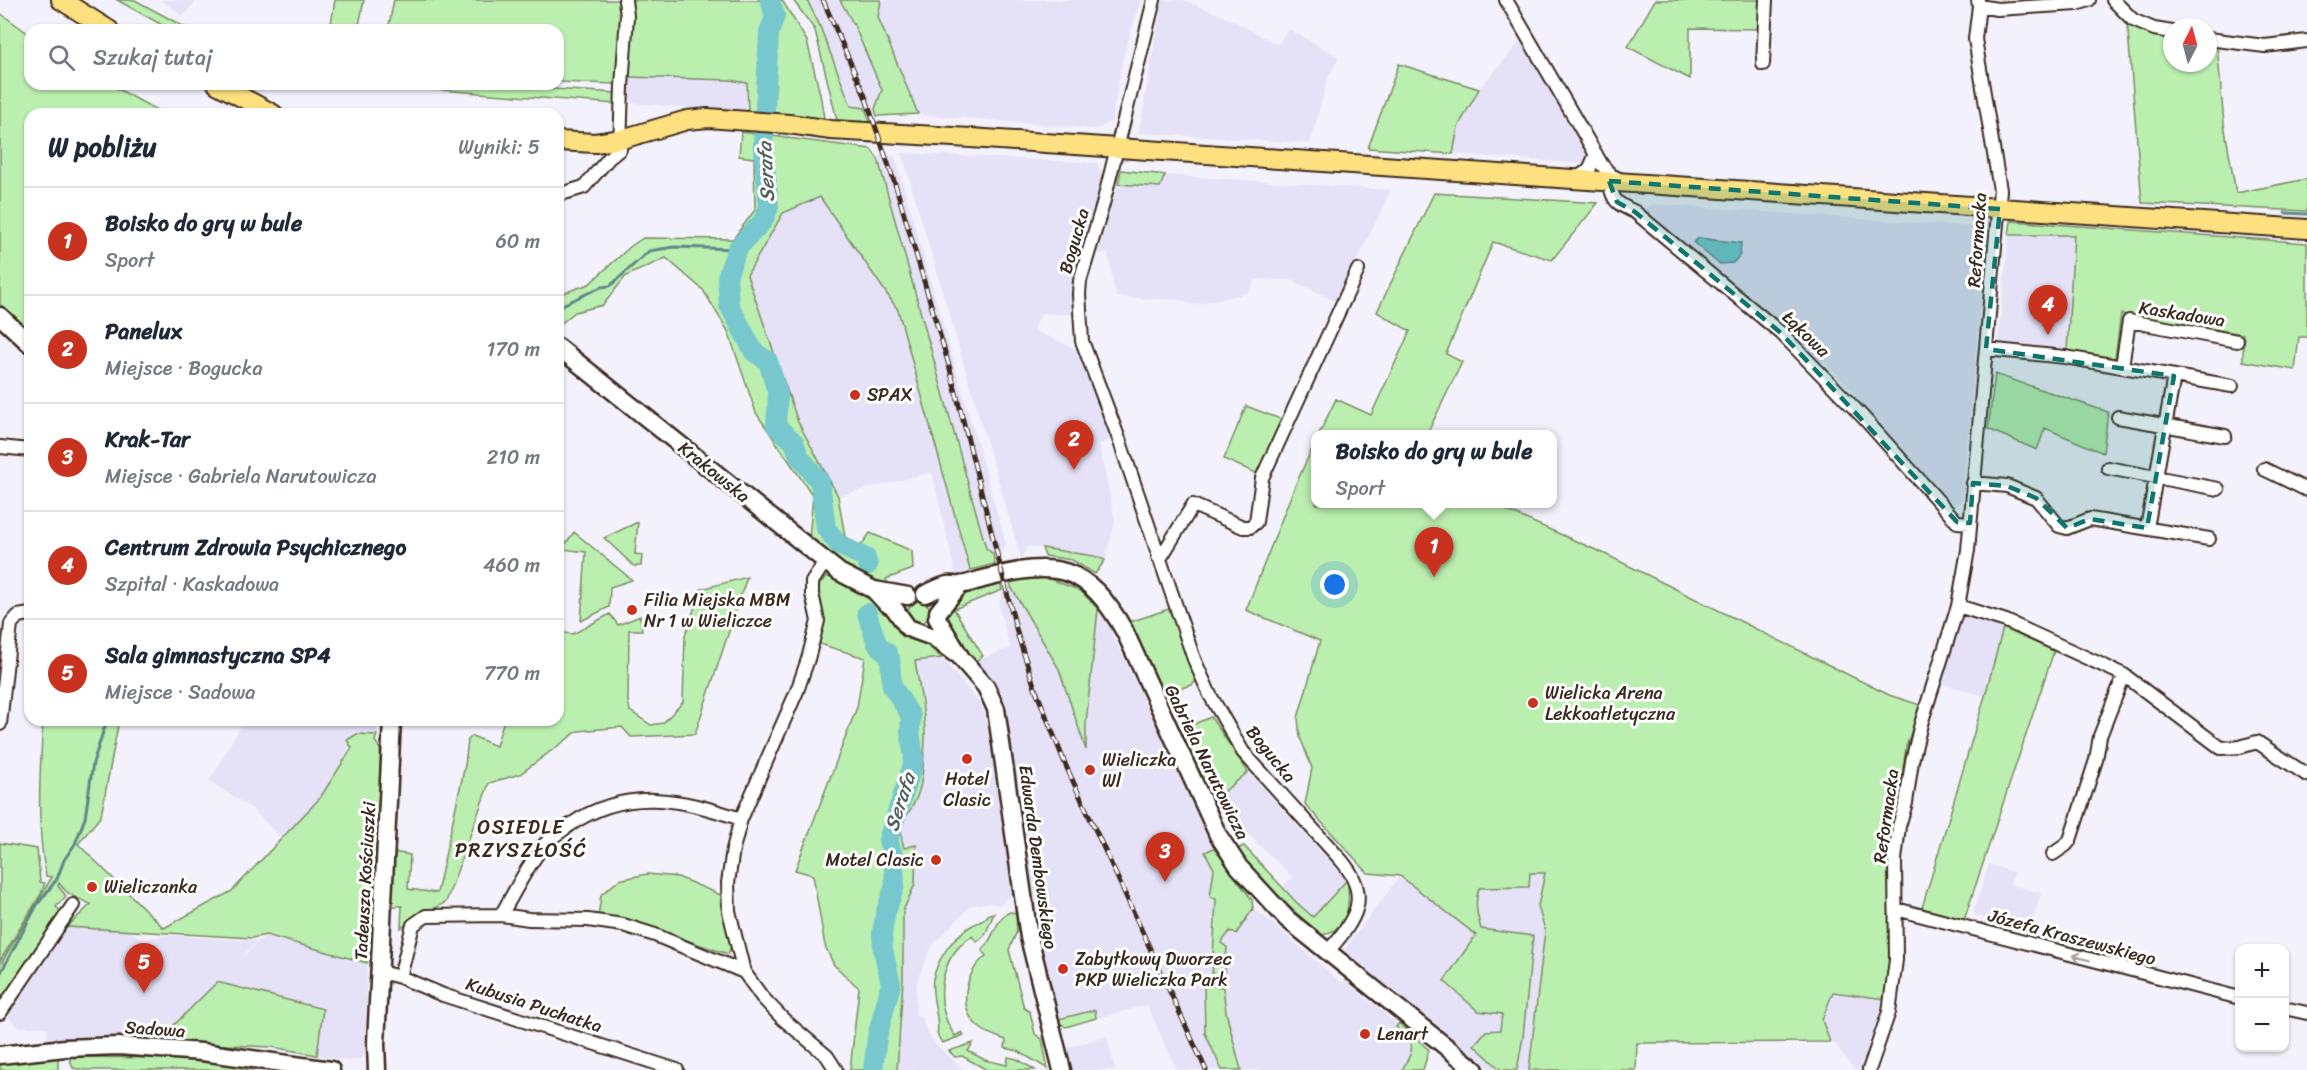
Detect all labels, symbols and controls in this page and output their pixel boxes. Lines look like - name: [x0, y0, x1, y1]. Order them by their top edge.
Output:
- north arrow: [2163, 18, 2217, 72]
- search box: [24, 24, 564, 90]
- text: Szukaj tutaj: [93, 38, 212, 77]
- icon: search: [45, 41, 78, 74]
- text: W pobliżu: [48, 124, 157, 170]
- text: Wyniki: 5: [458, 130, 540, 165]
- water label: Serafa: [747, 139, 785, 203]
- street label: Reformacka: [1958, 191, 1996, 289]
- text: Boisko do gry w bule: [105, 204, 302, 243]
- street label: Bogucka: [1049, 204, 1099, 278]
- text: 1: [63, 224, 72, 259]
- text: 60 m: [495, 224, 540, 259]
- text: Sport: [105, 243, 155, 278]
- pin: 4: [2028, 286, 2068, 335]
- street label: Kaskadowa: [2137, 291, 2227, 337]
- street label: Łąkowa: [1774, 303, 1838, 366]
- text: Panelux: [105, 312, 182, 351]
- text: 2: [62, 332, 73, 367]
- text: 170 m: [487, 332, 540, 367]
- text: Miejsce · Bogucka: [105, 351, 262, 386]
- place label: SPAX: [867, 379, 913, 411]
- marker: SPAX: [848, 388, 862, 402]
- text: Krak-Tar: [105, 420, 190, 459]
- pin: 2: [1054, 420, 1094, 470]
- popup: [1311, 430, 1557, 508]
- text: Boisko do gry w bule: [1335, 432, 1533, 471]
- street label: Krakowska: [671, 433, 757, 511]
- text: 3: [62, 440, 73, 475]
- text: 210 m: [487, 440, 540, 475]
- text: Miejsce · Gabriela Narutowicza: [105, 459, 377, 494]
- text: Sport: [1335, 471, 1385, 506]
- text: Centrum Zdrowia Psychicznego: [105, 528, 406, 567]
- pin: 1: [1414, 528, 1454, 577]
- text: 4: [61, 548, 74, 583]
- text: 460 m: [483, 548, 540, 583]
- text: Szpital · Kaskadowa: [105, 567, 279, 602]
- your location: [1320, 570, 1349, 599]
- place label: Filia Miejska MBM Nr 1 w Wieliczce: [644, 584, 791, 637]
- marker: Filia Miejska MBM Nr 1 w Wieliczce: [625, 603, 639, 617]
- text: Sala gimnastyczna SP4: [105, 636, 331, 675]
- text: 5: [61, 656, 74, 691]
- text: 770 m: [484, 656, 540, 691]
- text: Miejsce · Sadowa: [105, 675, 255, 710]
- place label: Wielicka Arena Lekkoatletyczna: [1545, 677, 1676, 730]
- street label: Gabriela Narutowicza: [1155, 679, 1259, 845]
- marker: Wielicka Arena Lekkoatletyczna: [1526, 696, 1540, 710]
- street label: Bogucka: [1238, 718, 1304, 790]
- place label: Wieliczka Wl: [1102, 744, 1176, 797]
- marker: Hotel Clasic: [960, 752, 974, 766]
- place label: Hotel Clasic: [943, 763, 991, 816]
- street label: Edwarda Dembowskiego: [1009, 763, 1067, 951]
- marker: Wieliczka Wl: [1083, 763, 1097, 777]
- water label: Serafa: [874, 766, 926, 836]
- street label: Reformacka: [1864, 767, 1908, 865]
- street label: Tadeusza Kościuszki: [345, 800, 385, 961]
- district label: OSIEDLE PRZYSZŁOŚĆ: [455, 810, 587, 868]
- pin: 3: [1146, 832, 1184, 882]
- place label: Motel Clasic: [826, 844, 924, 876]
- marker: Motel Clasic: [929, 853, 943, 867]
- place label: Wieliczanka: [104, 871, 198, 903]
- marker: Wieliczanka: [85, 880, 99, 894]
- street label: Józefa Kraszewskiego: [1984, 899, 2159, 975]
- place label: Zabytkowy Dworzec PKP Wieliczka Park: [1075, 943, 1232, 996]
- pin: 5: [124, 944, 164, 993]
- map controls: [2235, 944, 2289, 1052]
- button: +: [2235, 944, 2289, 998]
- one-way arrow: [2072, 952, 2091, 963]
- marker: Zabytkowy Dworzec PKP Wieliczka Park: [1056, 962, 1070, 976]
- street label: Kubusia Puchatka: [462, 968, 606, 1042]
- button: −: [2235, 998, 2289, 1052]
- street label: Sadowa: [124, 1011, 186, 1047]
- place label: Lenart: [1377, 1018, 1429, 1050]
- marker: Lenart: [1358, 1027, 1372, 1041]

